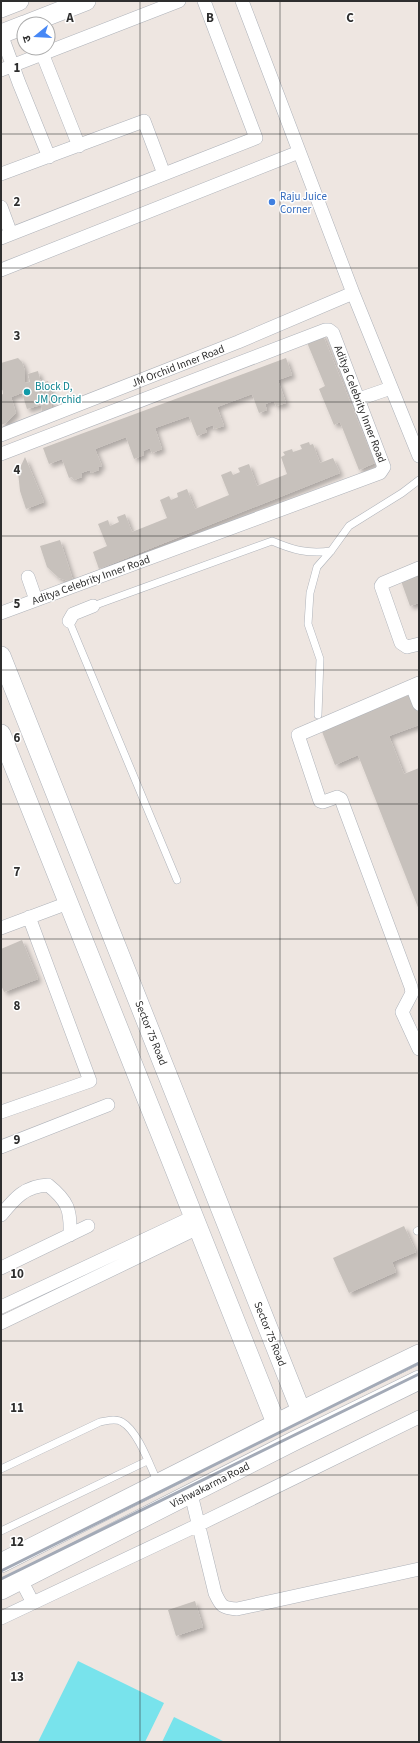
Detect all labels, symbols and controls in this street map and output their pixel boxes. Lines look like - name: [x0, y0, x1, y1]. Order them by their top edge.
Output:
- text: A: [65, 9, 74, 27]
- text: B: [206, 9, 214, 27]
- text: C: [346, 9, 354, 27]
- north arrow: [16, 16, 56, 56]
- text: उ: [19, 33, 35, 44]
- text: 1: [14, 59, 21, 77]
- place label: Raju Juice Corner: [280, 189, 327, 217]
- text: 2: [14, 193, 21, 211]
- marker: Raju Juice Corner: [267, 197, 277, 207]
- text: 3: [14, 327, 21, 345]
- street label: JM Orchid Inner Road: [129, 341, 227, 391]
- street label: Aditya Celebrity Inner Road: [331, 343, 389, 465]
- place label: Block D, JM Orchid: [35, 379, 81, 407]
- marker: Block D, JM Orchid: [22, 387, 32, 397]
- text: 4: [14, 461, 21, 479]
- street label: Aditya Celebrity Inner Road: [30, 552, 152, 608]
- text: 5: [14, 595, 21, 613]
- text: 6: [14, 729, 21, 747]
- text: 7: [14, 863, 21, 881]
- text: 8: [14, 997, 21, 1015]
- street label: Sector 75 Road: [131, 998, 171, 1068]
- text: 9: [14, 1131, 21, 1149]
- text: 10: [10, 1265, 24, 1283]
- street label: Sector 75 Road: [250, 1299, 290, 1369]
- text: 11: [10, 1399, 24, 1417]
- street label: Vishwakarma Road: [168, 1458, 252, 1512]
- text: 12: [10, 1533, 24, 1551]
- text: 13: [10, 1668, 24, 1686]

